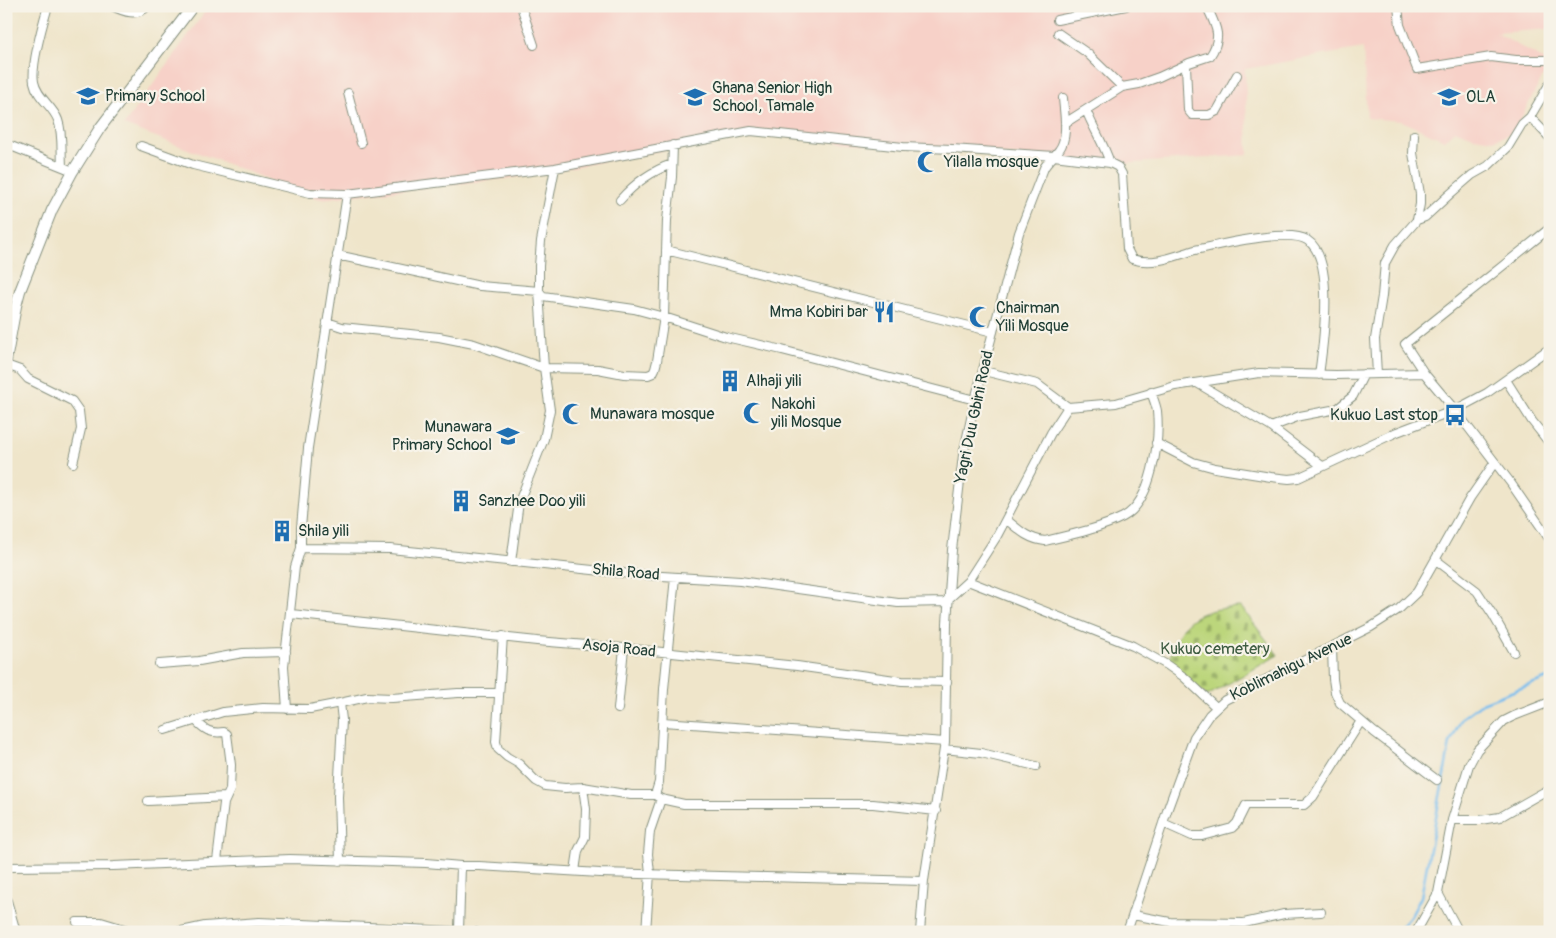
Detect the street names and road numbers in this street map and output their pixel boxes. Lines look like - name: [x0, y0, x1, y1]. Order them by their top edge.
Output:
- street label: Yagri Duu Gbini Road: [950, 349, 998, 486]
- street label: Shila Road: [591, 559, 661, 585]
- street label: Koblimahigu Avenue: [1227, 629, 1355, 705]
- street label: Asoja Road: [581, 634, 657, 662]

